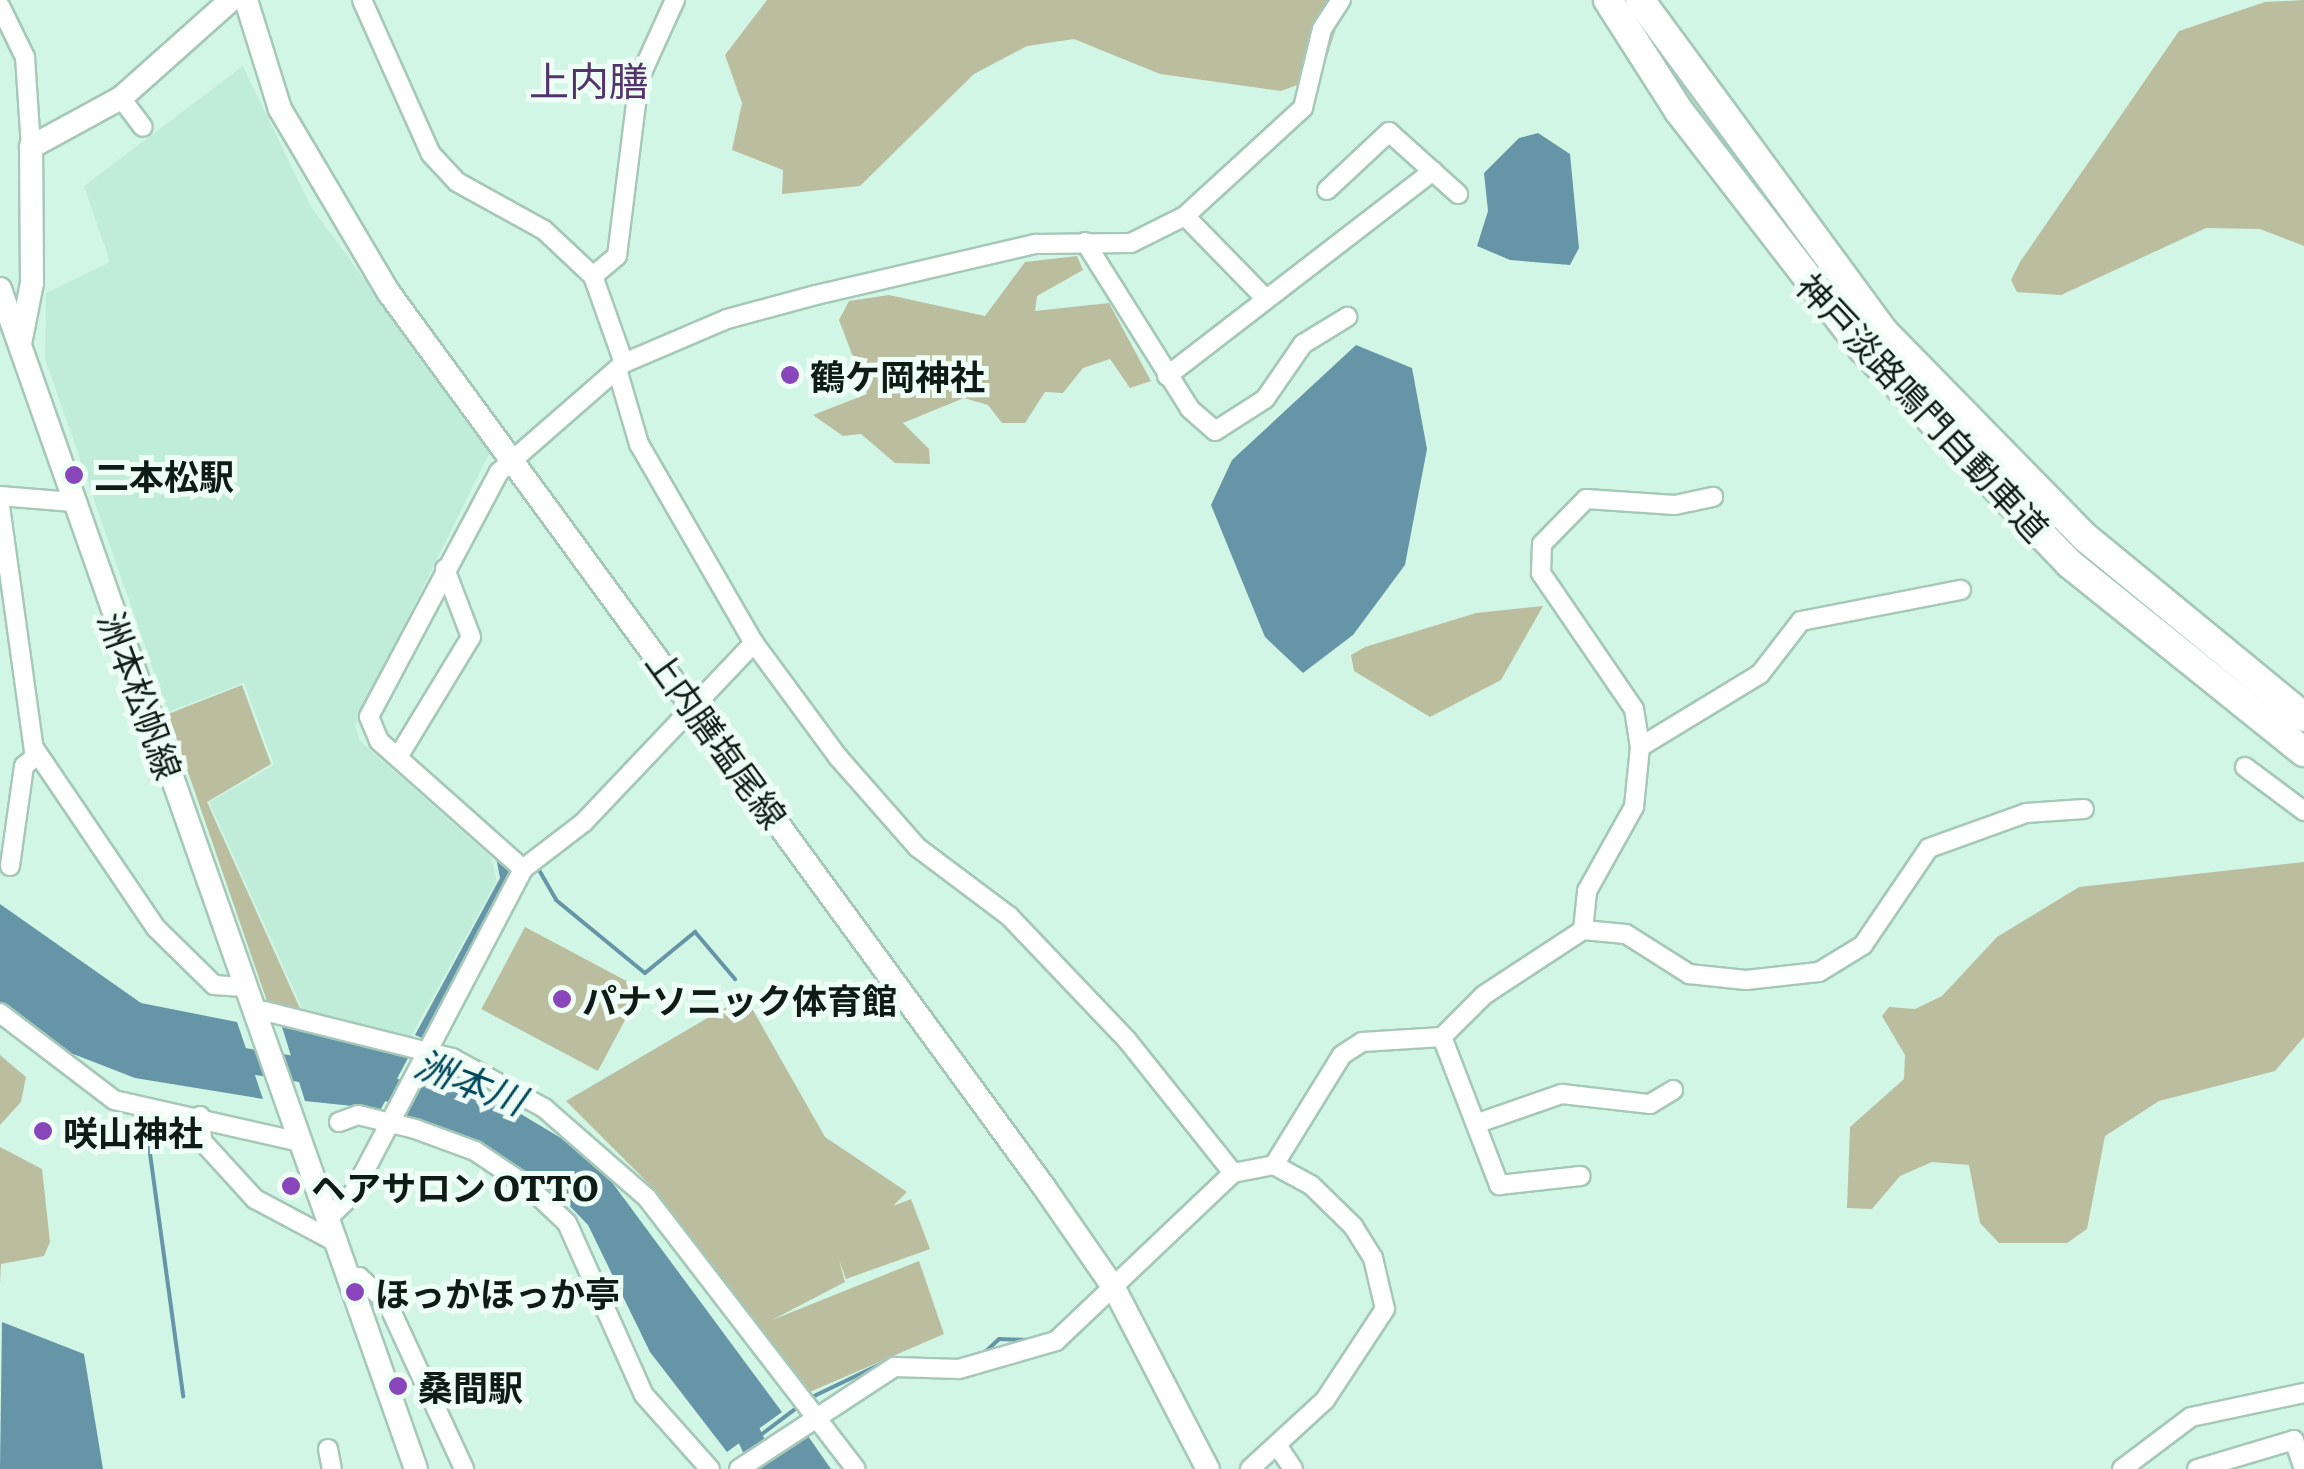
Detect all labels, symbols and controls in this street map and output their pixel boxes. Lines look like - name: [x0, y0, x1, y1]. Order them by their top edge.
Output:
- district label: 上内膳: [529, 55, 649, 103]
- street label: 神戸淡路鳴門自動車道: [1789, 264, 2059, 548]
- place label: 鶴ケ岡神社: [810, 354, 985, 396]
- marker: 鶴ケ岡神社: [779, 364, 801, 386]
- place label: 二本松駅: [94, 454, 234, 496]
- marker: 二本松駅: [63, 464, 85, 486]
- street label: 洲本松帆線: [92, 606, 192, 784]
- street label: 上内膳塩尾線: [639, 641, 797, 835]
- place label: パナソニック体育館: [582, 978, 897, 1020]
- marker: パナソニック体育館: [551, 988, 573, 1010]
- water label: 洲本川: [410, 1038, 532, 1122]
- place label: 咲山神社: [63, 1110, 203, 1152]
- marker: 咲山神社: [32, 1120, 54, 1142]
- place label: ヘアサロン OTTO: [311, 1165, 599, 1207]
- marker: ヘアサロン OTTO: [280, 1175, 302, 1197]
- place label: ほっかほっか亭: [375, 1271, 620, 1313]
- marker: ほっかほっか亭: [344, 1281, 366, 1303]
- place label: 桑間駅: [418, 1365, 523, 1407]
- marker: 桑間駅: [387, 1375, 409, 1397]

